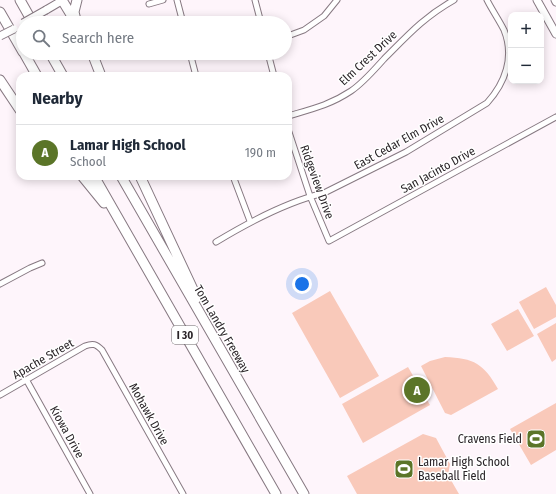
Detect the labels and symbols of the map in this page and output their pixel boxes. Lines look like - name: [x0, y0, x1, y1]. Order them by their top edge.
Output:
- street label: Elm Crest Drive: [336, 28, 400, 88]
- street label: East Cedar Elm Drive: [352, 112, 446, 172]
- street label: Ridgeview Drive: [297, 143, 337, 221]
- street label: San Jacinto Drive: [398, 144, 478, 196]
- your location: [292, 274, 312, 294]
- street label: Tom Landry Freeway: [191, 283, 253, 376]
- road number: I 30: [172, 326, 198, 344]
- street label: Apache Street: [10, 336, 76, 382]
- pin: A: [404, 375, 430, 405]
- street label: Mohawk Drive: [126, 381, 172, 447]
- street label: Kiowa Drive: [47, 403, 87, 461]
- sports icon: Cravens Field: [525, 428, 547, 450]
- place label: Cravens Field: [458, 432, 522, 446]
- place label: Lamar High School Baseball Field: [418, 455, 510, 483]
- sports icon: Lamar High School Baseball Field: [393, 458, 415, 480]

